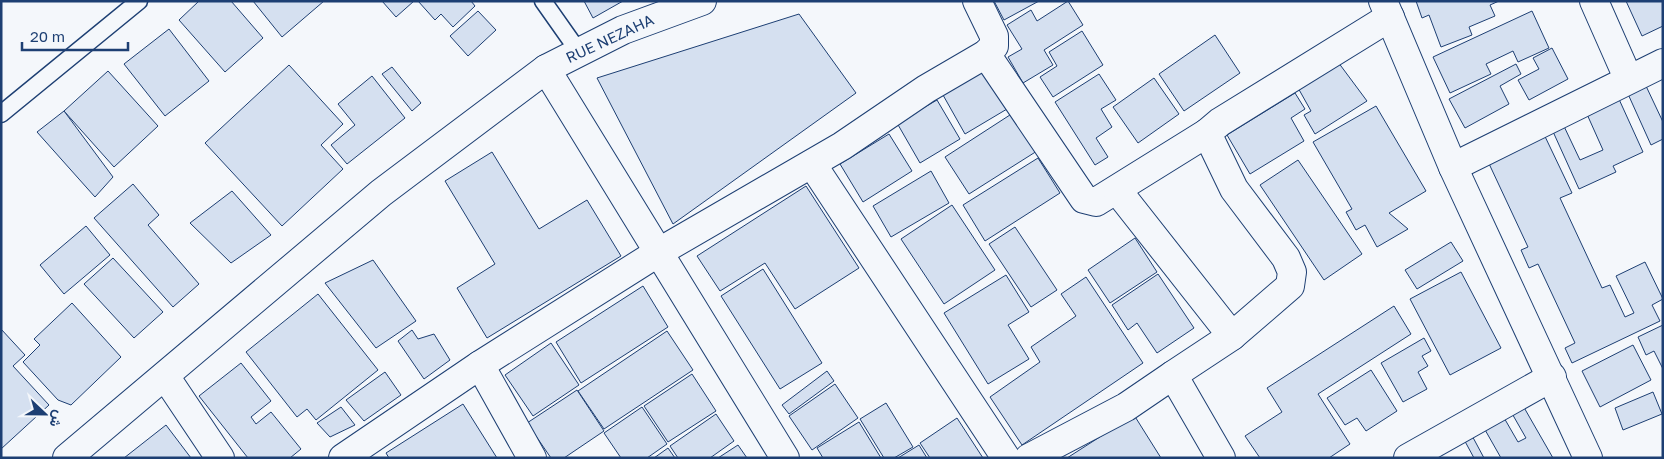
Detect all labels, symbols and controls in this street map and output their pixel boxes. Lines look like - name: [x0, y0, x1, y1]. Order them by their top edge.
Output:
- street label: RUE NEZAHA: [563, 10, 656, 66]
- scale bar: [22, 20, 129, 52]
- text: 20 m: [30, 27, 65, 45]
- north arrow: [20, 389, 70, 439]
- text: ش: [45, 408, 69, 430]

